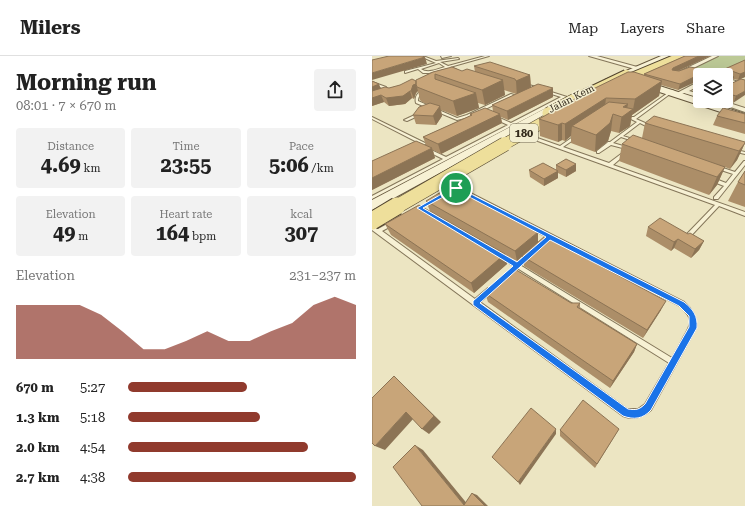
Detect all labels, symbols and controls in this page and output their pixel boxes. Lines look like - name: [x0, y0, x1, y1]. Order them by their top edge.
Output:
- text: Milers: [20, 16, 81, 39]
- text: Map: [568, 20, 598, 36]
- text: Layers: [620, 20, 664, 36]
- text: Share: [686, 20, 725, 36]
- map controls: [693, 68, 733, 108]
- button: layers: [693, 68, 733, 108]
- button: share: [314, 69, 356, 111]
- text: Morning run: [16, 70, 157, 95]
- street label: Jalan Kem: [546, 82, 596, 115]
- text: 08:01 · 7 × 670 m: [16, 98, 116, 113]
- road number: 180: [510, 124, 538, 142]
- text: Distance: [47, 140, 94, 153]
- text: Time: [173, 140, 199, 153]
- text: Pace: [289, 140, 314, 153]
- text: 4.69: [41, 153, 81, 177]
- text: 23:55: [160, 153, 212, 177]
- text: 5:06: [269, 153, 309, 177]
- text: km: [81, 162, 101, 175]
- text: /km: [309, 162, 334, 175]
- pin: [439, 171, 473, 205]
- icon: arrive: [445, 177, 467, 199]
- text: Elevation: [46, 208, 96, 221]
- text: Heart rate: [160, 208, 212, 221]
- text: kcal: [290, 208, 312, 221]
- text: 49: [53, 221, 75, 245]
- text: 164: [156, 221, 189, 245]
- text: 307: [285, 221, 318, 245]
- text: m: [75, 230, 88, 243]
- text: bpm: [189, 230, 216, 243]
- text: Elevation: [16, 268, 75, 283]
- text: 231–237 m: [289, 268, 356, 283]
- text: 670 m: [16, 380, 54, 395]
- text: 5:27: [80, 380, 105, 395]
- text: 1.3 km: [16, 410, 59, 425]
- text: 5:18: [80, 410, 105, 425]
- text: 2.0 km: [16, 440, 59, 455]
- text: 4:54: [80, 440, 105, 455]
- text: 2.7 km: [16, 470, 59, 485]
- text: 4:38: [80, 470, 105, 485]

